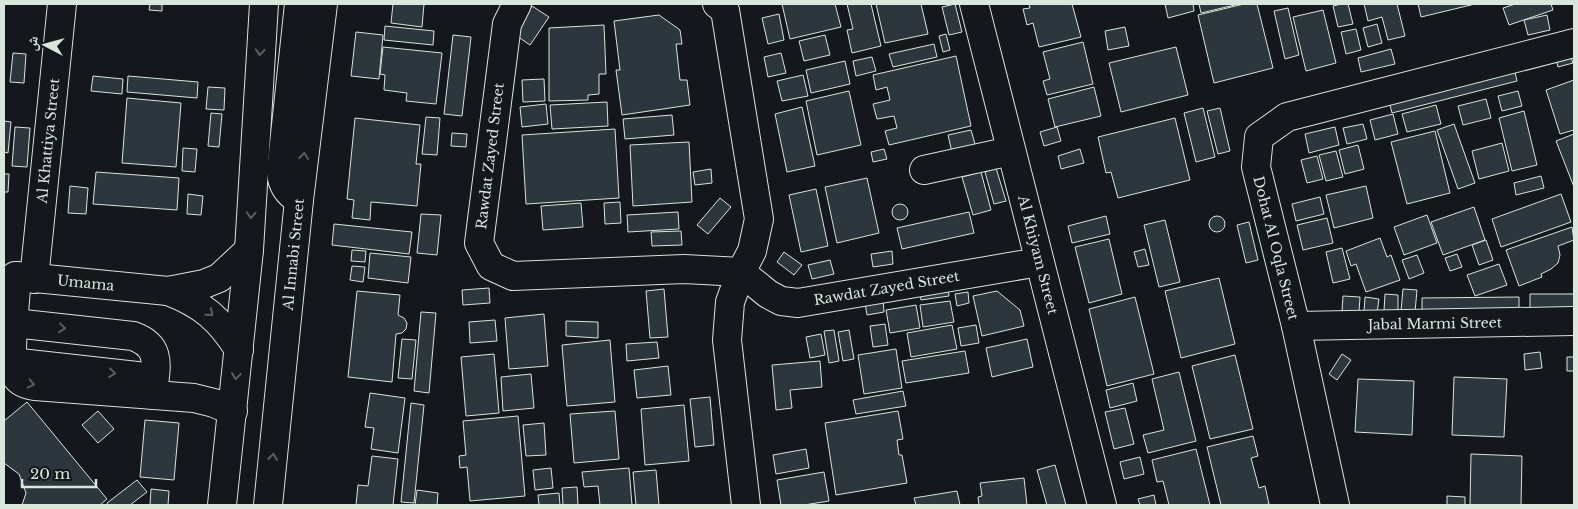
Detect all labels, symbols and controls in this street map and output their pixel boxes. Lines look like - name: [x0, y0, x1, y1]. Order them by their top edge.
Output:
- north arrow: [20, 20, 70, 70]
- text: ش: [22, 35, 42, 52]
- one-way arrow: [255, 49, 266, 57]
- street label: Al Khattiya Street: [33, 77, 63, 205]
- street label: Rawdat Zayed Street: [472, 81, 508, 230]
- one-way arrow: [298, 152, 309, 160]
- street label: Dohat Al Oqla Street: [1249, 174, 1303, 323]
- street label: Al Khiyam Street: [1014, 192, 1062, 317]
- street label: Al Innabi Street: [279, 197, 308, 312]
- one-way arrow: [246, 211, 257, 219]
- street label: Rawdat Zayed Street: [812, 267, 961, 309]
- street label: Umama: [56, 271, 115, 295]
- one-way arrow: [204, 308, 213, 317]
- street label: Jabal Marmi Street: [1366, 313, 1503, 334]
- one-way arrow: [59, 322, 67, 333]
- one-way arrow: [108, 367, 116, 378]
- one-way arrow: [231, 373, 242, 381]
- one-way arrow: [26, 378, 35, 389]
- one-way arrow: [268, 452, 279, 460]
- scale bar: [22, 456, 96, 488]
- text: 20 m: [30, 464, 70, 483]

